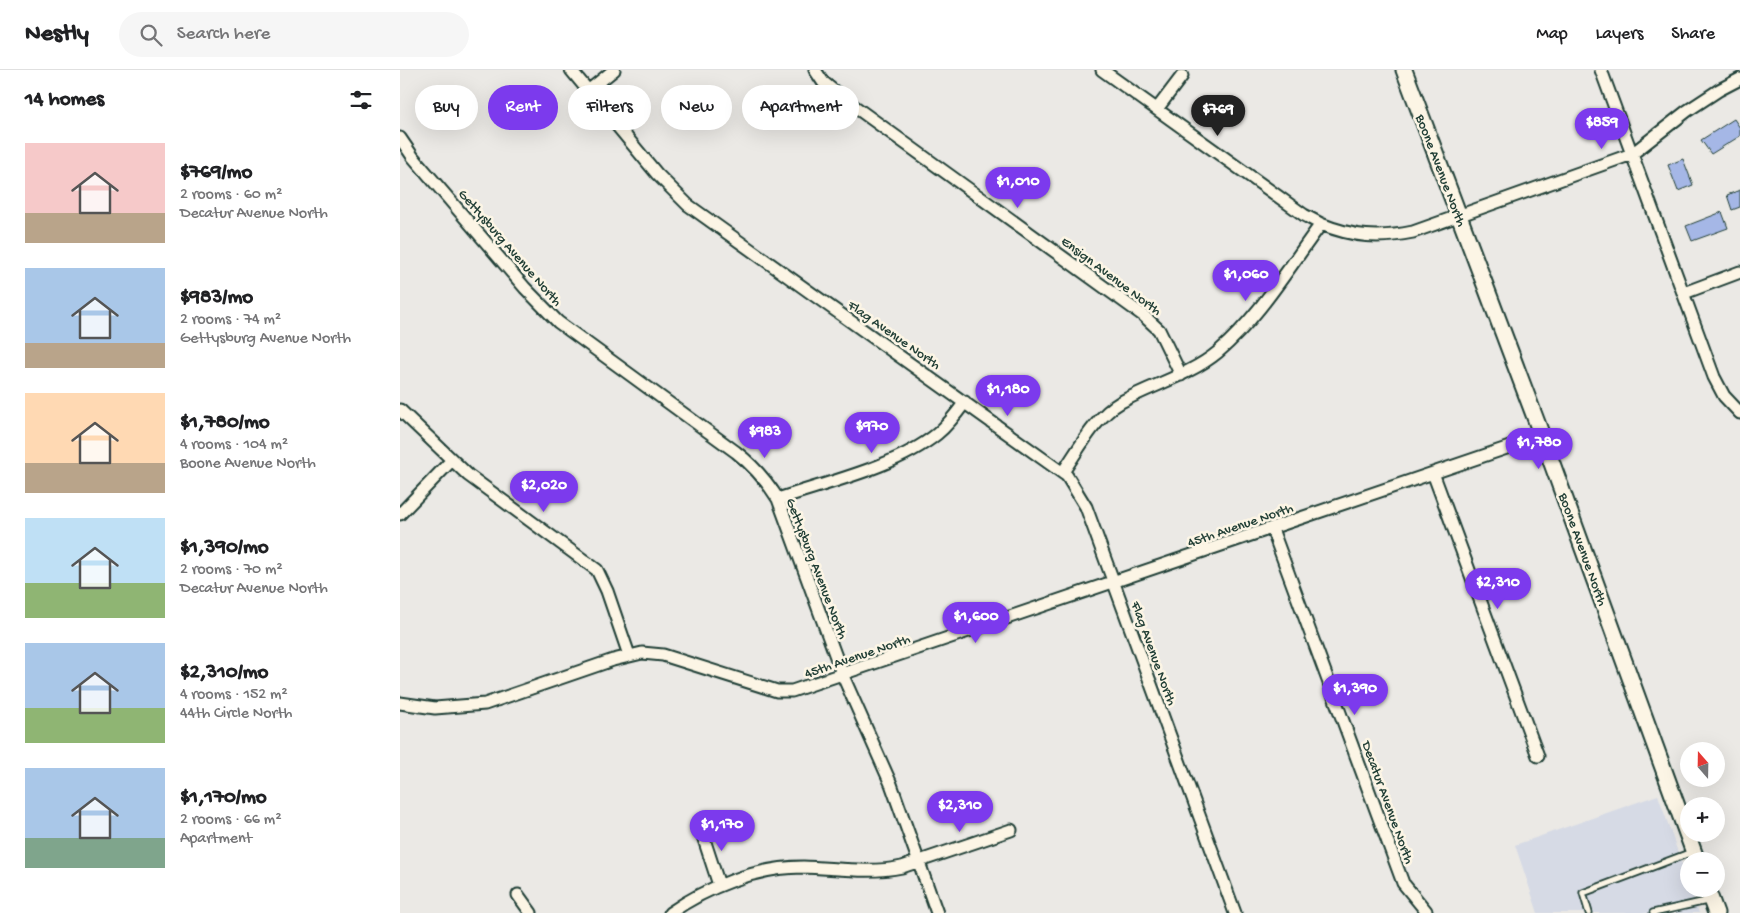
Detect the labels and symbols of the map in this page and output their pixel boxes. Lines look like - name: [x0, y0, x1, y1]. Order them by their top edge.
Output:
- pin: $769: [1188, 94, 1248, 137]
- pin: $859: [1572, 108, 1632, 150]
- street label: Boone Avenue North: [1410, 111, 1469, 230]
- pin: $1,010: [977, 166, 1059, 209]
- street label: Gettysburg Avenue North: [454, 187, 565, 311]
- street label: Ensign Avenue North: [1057, 234, 1165, 321]
- pin: $1,060: [1205, 260, 1287, 302]
- street label: Flag Avenue North: [843, 297, 944, 375]
- pin: $1,180: [967, 374, 1049, 417]
- pin: $970: [842, 412, 902, 454]
- pin: $983: [735, 416, 795, 459]
- pin: $1,780: [1498, 428, 1580, 470]
- pin: $2,020: [503, 470, 585, 513]
- street label: Boone Avenue North: [1553, 490, 1610, 609]
- street label: Gettysburg Avenue North: [781, 496, 851, 642]
- street label: 45th Avenue North: [1186, 500, 1296, 552]
- pin: $2,310: [1457, 568, 1539, 610]
- street label: Flag Avenue North: [1126, 599, 1179, 709]
- pin: $1,600: [935, 602, 1017, 644]
- street label: 45th Avenue North: [803, 631, 913, 683]
- pin: $1,390: [1314, 674, 1396, 716]
- street label: Decatur Avenue North: [1356, 738, 1417, 867]
- north arrow: [1680, 742, 1725, 788]
- pin: $2,310: [919, 790, 1001, 833]
- pin: $1,170: [681, 810, 763, 852]

